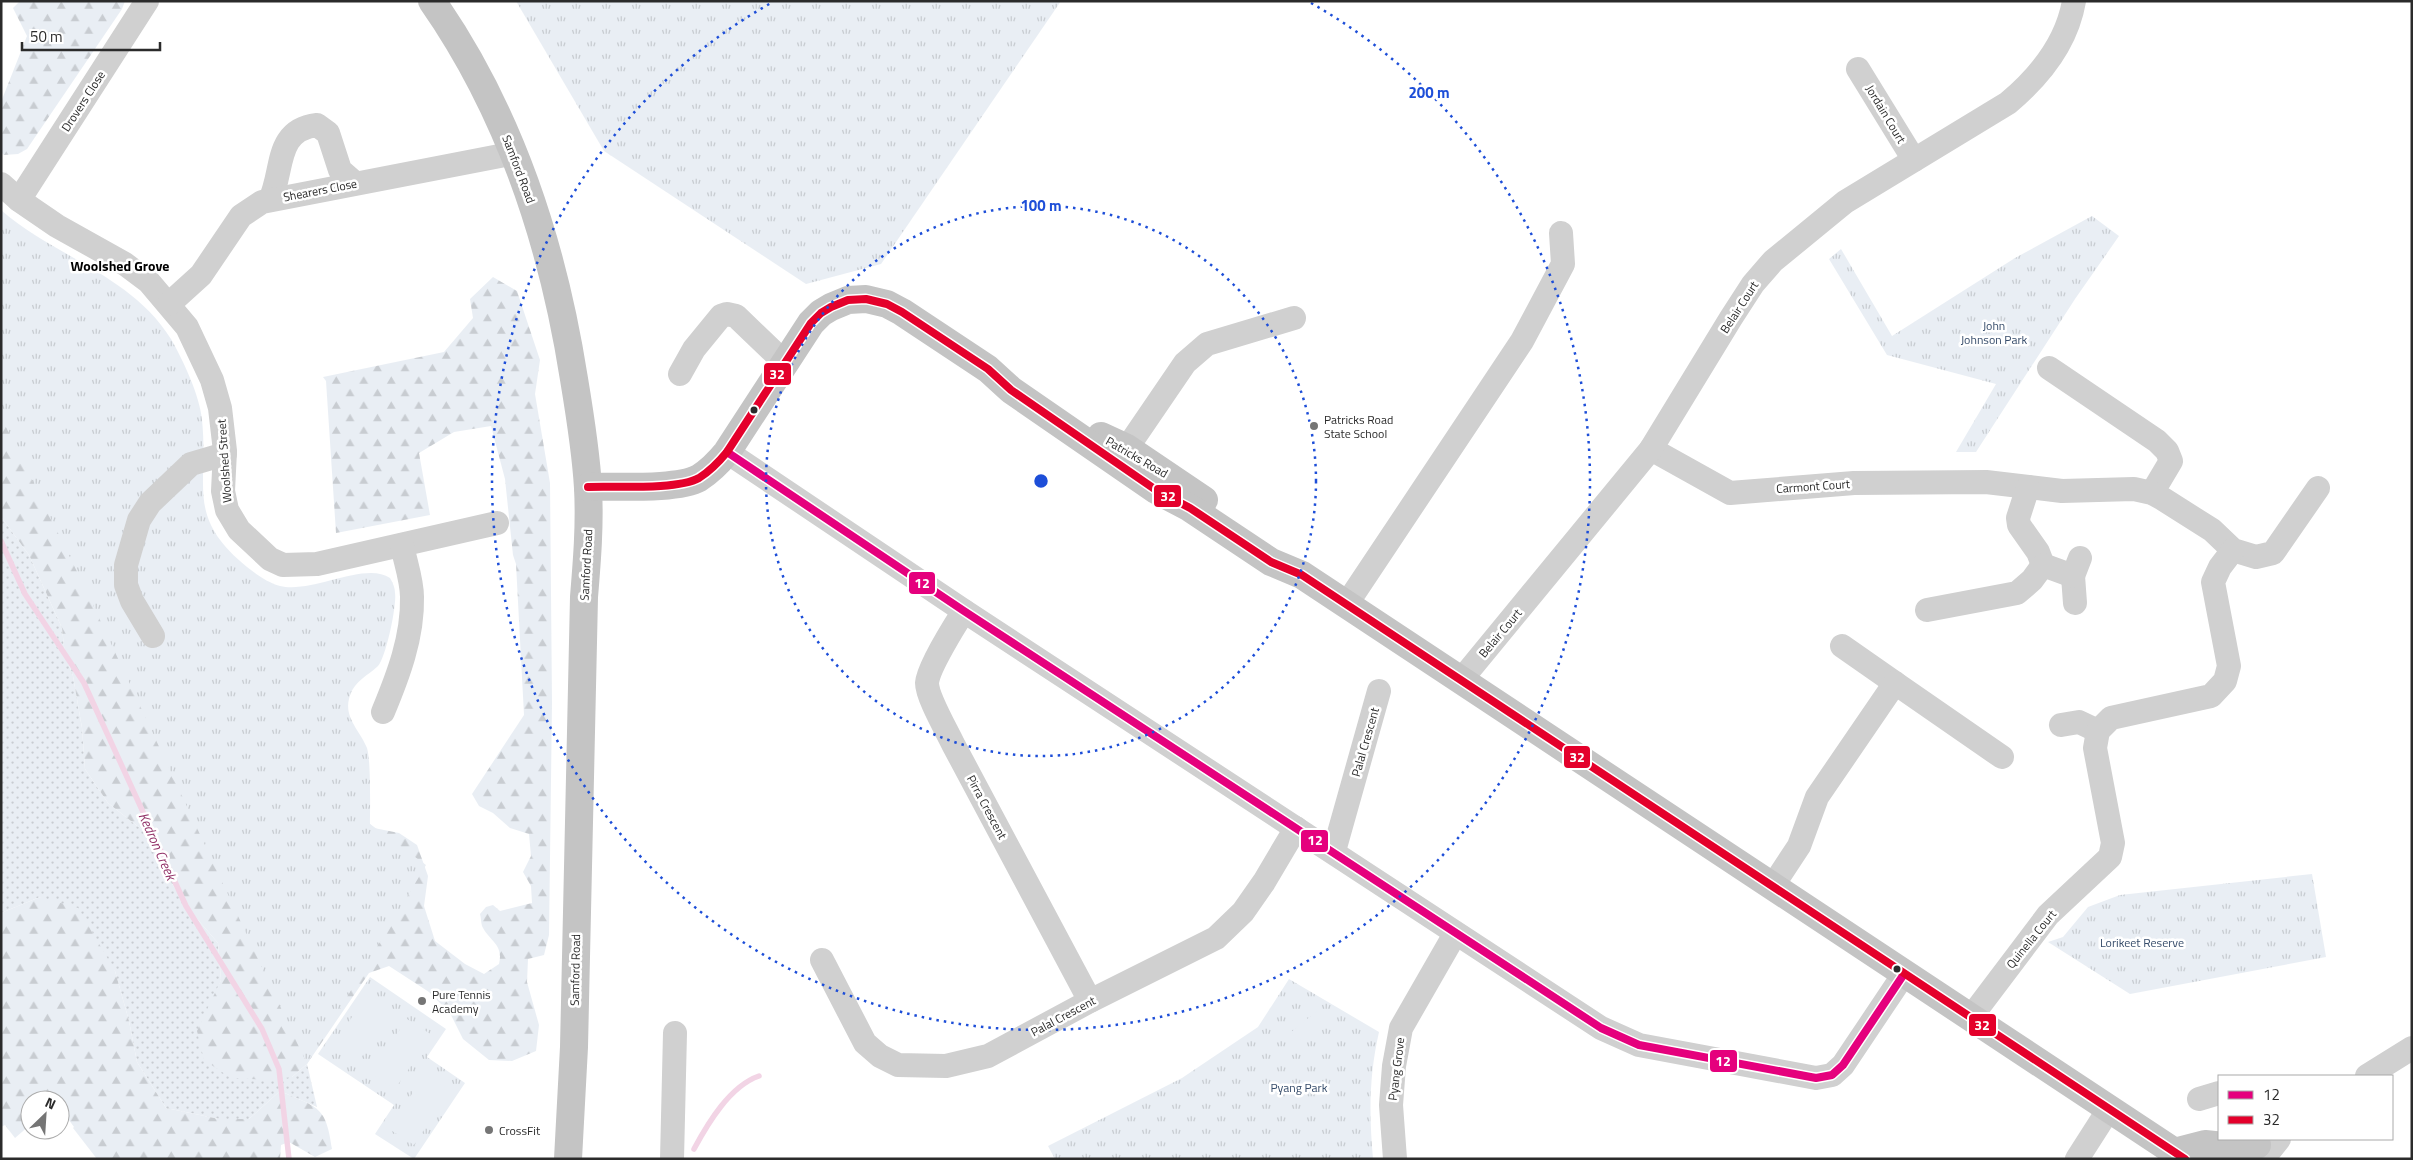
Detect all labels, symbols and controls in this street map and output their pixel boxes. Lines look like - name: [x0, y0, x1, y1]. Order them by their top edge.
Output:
- scale bar: [22, 20, 160, 52]
- text: 50 m: [30, 25, 63, 48]
- street label: Drovers Close: [56, 67, 110, 135]
- text: 200 m: [1408, 81, 1450, 104]
- street label: Jordain Court: [1861, 81, 1911, 148]
- street label: Samford Road: [497, 132, 541, 206]
- street label: Shearers Close: [281, 174, 359, 206]
- text: 100 m: [1020, 194, 1062, 217]
- district label: Woolshed Grove: [71, 255, 169, 276]
- street label: Belair Court: [1715, 276, 1763, 337]
- park label: John Johnson Park: [1961, 316, 2028, 349]
- line badge: 32: [763, 362, 792, 386]
- text: 32: [769, 363, 785, 384]
- unlabelled marker: [749, 405, 759, 415]
- place label: Patricks Road State School: [1324, 410, 1393, 443]
- street label: Woolshed Street: [212, 418, 236, 503]
- marker: Patricks Road State School: [1308, 420, 1320, 432]
- street label: Patricks Road: [1102, 431, 1172, 483]
- centre of rings: [1032, 472, 1050, 490]
- street label: Carmont Court: [1776, 474, 1851, 498]
- line badge: 32: [1153, 484, 1182, 508]
- text: 32: [1160, 485, 1176, 506]
- street label: Samford Road: [575, 529, 597, 601]
- line badge: 12: [908, 571, 936, 595]
- text: 12: [914, 572, 930, 593]
- street label: Belair Court: [1474, 604, 1527, 662]
- street label: Palal Crescent: [1346, 704, 1384, 779]
- line badge: 32: [1563, 745, 1591, 769]
- text: 32: [1569, 746, 1585, 767]
- street label: Pirra Crescent: [962, 771, 1012, 843]
- water label: Kedron Creek: [134, 809, 183, 885]
- line badge: 12: [1300, 829, 1329, 853]
- text: 12: [1307, 829, 1323, 850]
- street label: Quinella Court: [2001, 905, 2061, 973]
- park label: Lorikeet Reserve: [2100, 933, 2184, 952]
- street label: Samford Road: [565, 934, 585, 1006]
- unlabelled marker: [1892, 964, 1902, 974]
- place label: Pure Tennis Academy: [432, 985, 491, 1018]
- street label: Palal Crescent: [1027, 991, 1100, 1041]
- marker: Pure Tennis Academy: [416, 995, 428, 1007]
- line badge: 32: [1968, 1013, 1997, 1037]
- text: 32: [1974, 1014, 1990, 1035]
- street label: Pyang Grove: [1383, 1036, 1409, 1102]
- line badge: 12: [1709, 1049, 1738, 1073]
- text: 12: [1715, 1050, 1731, 1071]
- legend: [2218, 1075, 2393, 1140]
- park label: Pyang Park: [1270, 1078, 1328, 1097]
- text: 12: [2263, 1083, 2280, 1106]
- north arrow: [20, 1090, 70, 1140]
- text: N: [42, 1091, 60, 1114]
- text: 32: [2263, 1108, 2280, 1131]
- place label: CrossFit: [499, 1121, 541, 1140]
- marker: CrossFit: [483, 1124, 495, 1136]

